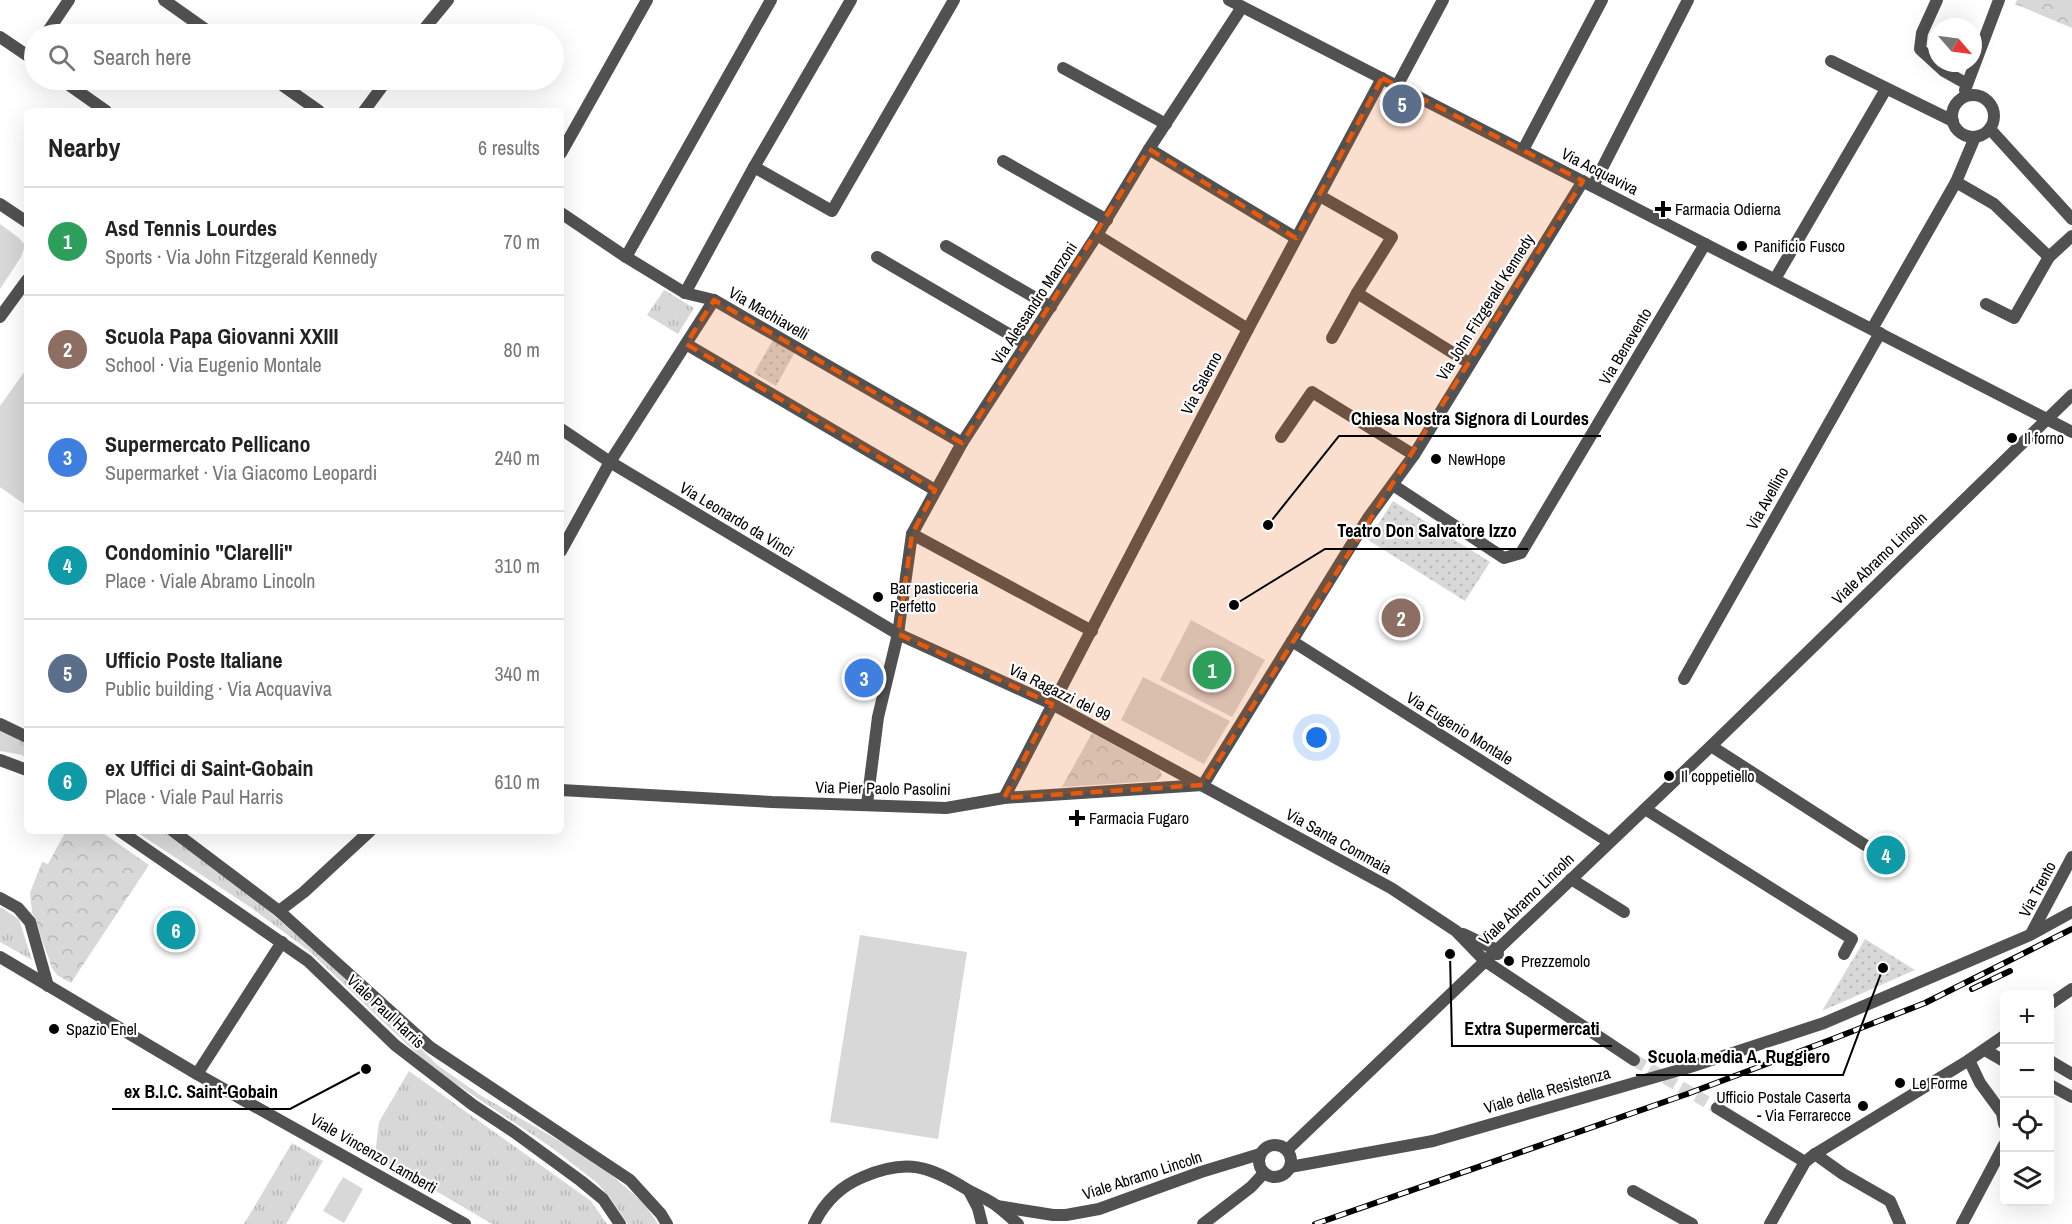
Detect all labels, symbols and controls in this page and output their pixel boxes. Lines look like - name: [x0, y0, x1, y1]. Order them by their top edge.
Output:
- north arrow: [1928, 18, 1982, 72]
- search box: [24, 24, 564, 90]
- icon: search: [45, 41, 78, 74]
- text: Search here: [93, 42, 191, 72]
- pin: 5: [1382, 82, 1422, 126]
- text: Nearby: [48, 130, 120, 165]
- text: 6 results: [478, 134, 540, 161]
- street label: Via Acquaviva: [1558, 142, 1643, 200]
- place label: Farmacia Odierna: [1675, 198, 1782, 220]
- marker: Farmacia Odierna: [1656, 202, 1670, 216]
- text: Asd Tennis Lourdes: [105, 213, 277, 243]
- text: 1: [63, 228, 72, 255]
- text: 70 m: [504, 228, 540, 255]
- street label: Via John Fitzgerald Kennedy: [1431, 229, 1539, 384]
- place label: Panificio Fusco: [1754, 235, 1845, 257]
- street label: Via Alessandro Manzoni: [986, 237, 1082, 369]
- marker: Panificio Fusco: [1735, 239, 1749, 253]
- text: Sports · Via John Fitzgerald Kennedy: [105, 243, 377, 270]
- street label: Via Machiavelli: [725, 281, 813, 345]
- street label: Via Benevento: [1593, 304, 1657, 388]
- text: Scuola Papa Giovanni XXIII: [105, 321, 339, 351]
- text: 2: [63, 336, 72, 363]
- text: 80 m: [504, 336, 540, 363]
- street label: Via Salerno: [1175, 348, 1227, 418]
- text: School · Via Eugenio Montale: [105, 351, 322, 378]
- callout: Chiesa Nostra Signora di Lourdes: [1339, 400, 1601, 436]
- text: Chiesa Nostra Signora di Lourdes: [1351, 406, 1589, 431]
- place label: Il forno: [2024, 427, 2064, 449]
- text: Supermercato Pellicano: [105, 429, 311, 459]
- marker: Il forno: [2005, 431, 2019, 445]
- text: 3: [63, 444, 72, 471]
- text: 240 m: [494, 444, 540, 471]
- place label: NewHope: [1448, 448, 1506, 470]
- marker: NewHope: [1429, 452, 1443, 466]
- text: Supermarket · Via Giacomo Leopardi: [105, 459, 377, 486]
- street label: Via Avellino: [1741, 463, 1793, 533]
- street label: Via Leonardo da Vinci: [676, 476, 798, 562]
- street label: Viale Abramo Lincoln: [1827, 507, 1931, 609]
- callout: Teatro Don Salvatore Izzo: [1325, 513, 1528, 549]
- text: Teatro Don Salvatore Izzo: [1337, 518, 1517, 543]
- text: Condominio "Clarelli": [105, 537, 293, 567]
- text: 4: [63, 552, 72, 579]
- text: 310 m: [494, 552, 540, 579]
- text: Place · Viale Abramo Lincoln: [105, 567, 315, 594]
- place label: Bar pasticceria Perfetto: [890, 577, 979, 617]
- marker: Bar pasticceria Perfetto: [871, 590, 885, 604]
- pin: 2: [1382, 596, 1420, 640]
- text: Ufficio Poste Italiane: [105, 645, 282, 675]
- pin: 1: [1192, 648, 1232, 692]
- pin: 3: [844, 656, 884, 700]
- street label: Via Ragazzi del 99: [1005, 658, 1115, 726]
- text: 5: [63, 660, 72, 687]
- text: 340 m: [494, 660, 540, 687]
- text: Public building · Via Acquaviva: [105, 675, 332, 702]
- street label: Via Eugenio Montale: [1402, 686, 1518, 770]
- your location: [1302, 723, 1331, 752]
- text: ex Uffici di Saint-Gobain: [105, 753, 314, 783]
- place label: Il coppetiello: [1681, 765, 1755, 787]
- text: 6: [63, 768, 72, 795]
- text: 610 m: [494, 768, 540, 795]
- marker: Il coppetiello: [1662, 769, 1676, 783]
- street label: Via Pier Paolo Pasolini: [815, 776, 951, 800]
- text: Place · Viale Paul Harris: [105, 783, 283, 810]
- street label: Via Santa Commaia: [1282, 803, 1397, 880]
- place label: Farmacia Fugaro: [1089, 807, 1189, 829]
- marker: Farmacia Fugaro: [1070, 811, 1084, 825]
- pin: 4: [1866, 832, 1906, 878]
- street label: Viale Abramo Lincoln: [1474, 848, 1578, 950]
- street label: Via Trento: [2013, 857, 2061, 921]
- pin: 6: [156, 908, 195, 952]
- place label: Prezzemolo: [1521, 950, 1590, 972]
- marker: Prezzemolo: [1502, 954, 1516, 968]
- street label: Viale Paul Harris: [342, 969, 430, 1053]
- map controls: [2000, 990, 2054, 1206]
- button: +: [2000, 990, 2054, 1044]
- callout: Extra Supermercati: [1452, 1010, 1612, 1046]
- text: Extra Supermercati: [1464, 1016, 1600, 1041]
- place label: Spazio Enel: [66, 1018, 137, 1040]
- marker: Spazio Enel: [47, 1022, 61, 1036]
- callout: Scuola media A. Ruggiero: [1636, 1039, 1843, 1075]
- text: Scuola media A. Ruggiero: [1648, 1044, 1830, 1069]
- button: −: [2000, 1044, 2054, 1098]
- street label: Viale della Resistenza: [1481, 1061, 1613, 1119]
- place label: Le Forme: [1912, 1072, 1968, 1094]
- callout: ex B.I.C. Saint-Gobain: [112, 1073, 290, 1109]
- marker: Le Forme: [1893, 1076, 1907, 1090]
- text: ex B.I.C. Saint-Gobain: [124, 1079, 278, 1104]
- place label: Ufficio Postale Caserta - Via Ferrarecce: [1716, 1086, 1852, 1126]
- button: locate: [2000, 1098, 2054, 1152]
- marker: Ufficio Postale Caserta - Via Ferrarecce: [1856, 1099, 1870, 1113]
- street label: Viale Vincenzo Lamberti: [306, 1108, 442, 1198]
- street label: Viale Abramo Lincoln: [1079, 1145, 1205, 1205]
- button: layers: [2000, 1152, 2054, 1206]

